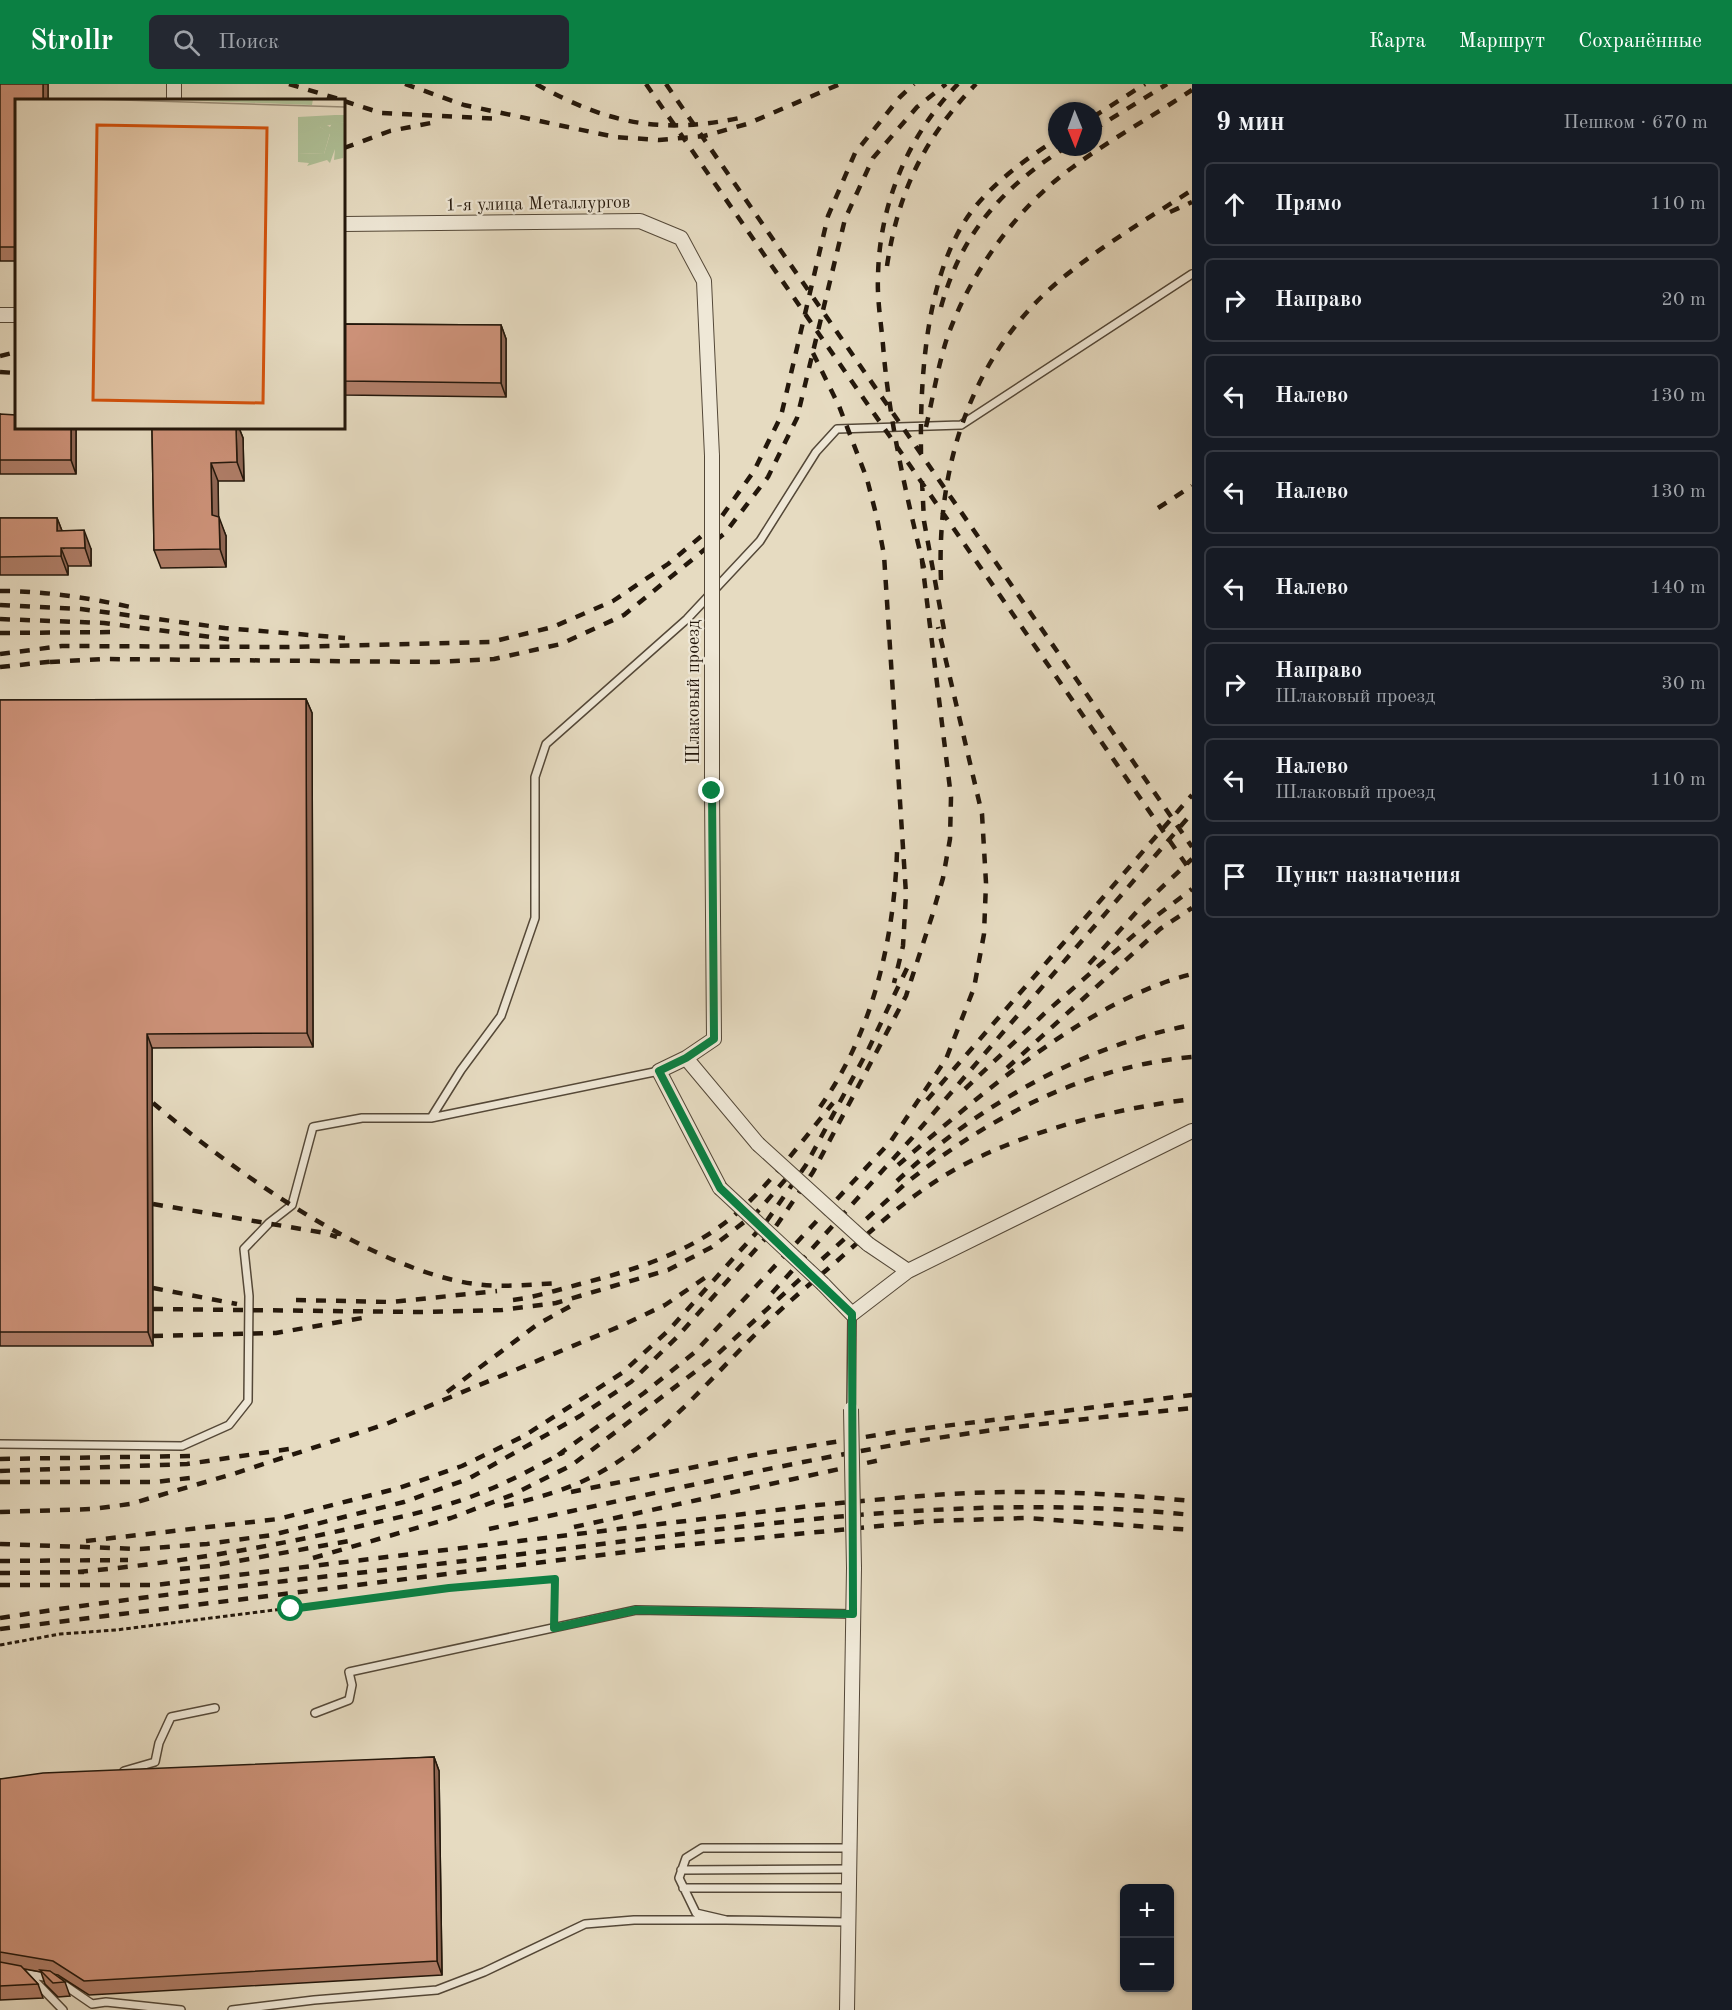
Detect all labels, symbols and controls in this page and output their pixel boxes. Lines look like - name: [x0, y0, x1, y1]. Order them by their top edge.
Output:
- search box: [149, 15, 569, 69]
- icon: search: [170, 26, 203, 59]
- text: Strollr: [30, 28, 113, 56]
- text: Поиск: [218, 31, 279, 53]
- text: Карта: [1369, 31, 1426, 52]
- text: Маршрут: [1459, 31, 1545, 52]
- text: Сохранённые: [1578, 31, 1702, 52]
- inset map: [15, 99, 345, 429]
- north arrow: [1048, 102, 1102, 156]
- text: 9 мин: [1216, 110, 1285, 136]
- text: Пешком · 670 m: [1563, 113, 1708, 133]
- icon: ahead: [1218, 188, 1251, 221]
- street label: 1-я улица Металлургов: [445, 193, 631, 215]
- text: Прямо: [1275, 193, 1342, 215]
- text: 110 m: [1650, 194, 1706, 214]
- icon: right: [1218, 284, 1251, 317]
- text: Направо: [1275, 289, 1362, 311]
- text: 20 m: [1661, 290, 1706, 310]
- icon: left: [1218, 380, 1251, 413]
- text: Налево: [1275, 385, 1348, 407]
- text: 130 m: [1650, 386, 1706, 406]
- icon: left: [1218, 476, 1251, 509]
- text: Налево: [1275, 481, 1348, 503]
- text: 130 m: [1650, 482, 1706, 502]
- icon: left: [1218, 572, 1251, 605]
- text: Налево: [1275, 577, 1348, 599]
- text: 140 m: [1650, 578, 1706, 598]
- street label: Шлаковый проезд: [685, 620, 703, 764]
- text: Направо: [1275, 660, 1362, 682]
- icon: right: [1218, 668, 1251, 701]
- text: 30 m: [1661, 674, 1706, 694]
- text: Шлаковый проезд: [1275, 687, 1435, 707]
- text: Налево: [1275, 756, 1348, 778]
- icon: left: [1218, 764, 1251, 797]
- text: 110 m: [1650, 770, 1706, 790]
- route end: [698, 777, 724, 803]
- text: Шлаковый проезд: [1275, 783, 1435, 803]
- icon: arrive: [1218, 860, 1251, 893]
- text: Пункт назначения: [1275, 865, 1461, 887]
- route start: [277, 1595, 303, 1621]
- map controls: [1120, 1884, 1174, 1992]
- button: +: [1120, 1884, 1174, 1938]
- button: −: [1120, 1938, 1174, 1992]

